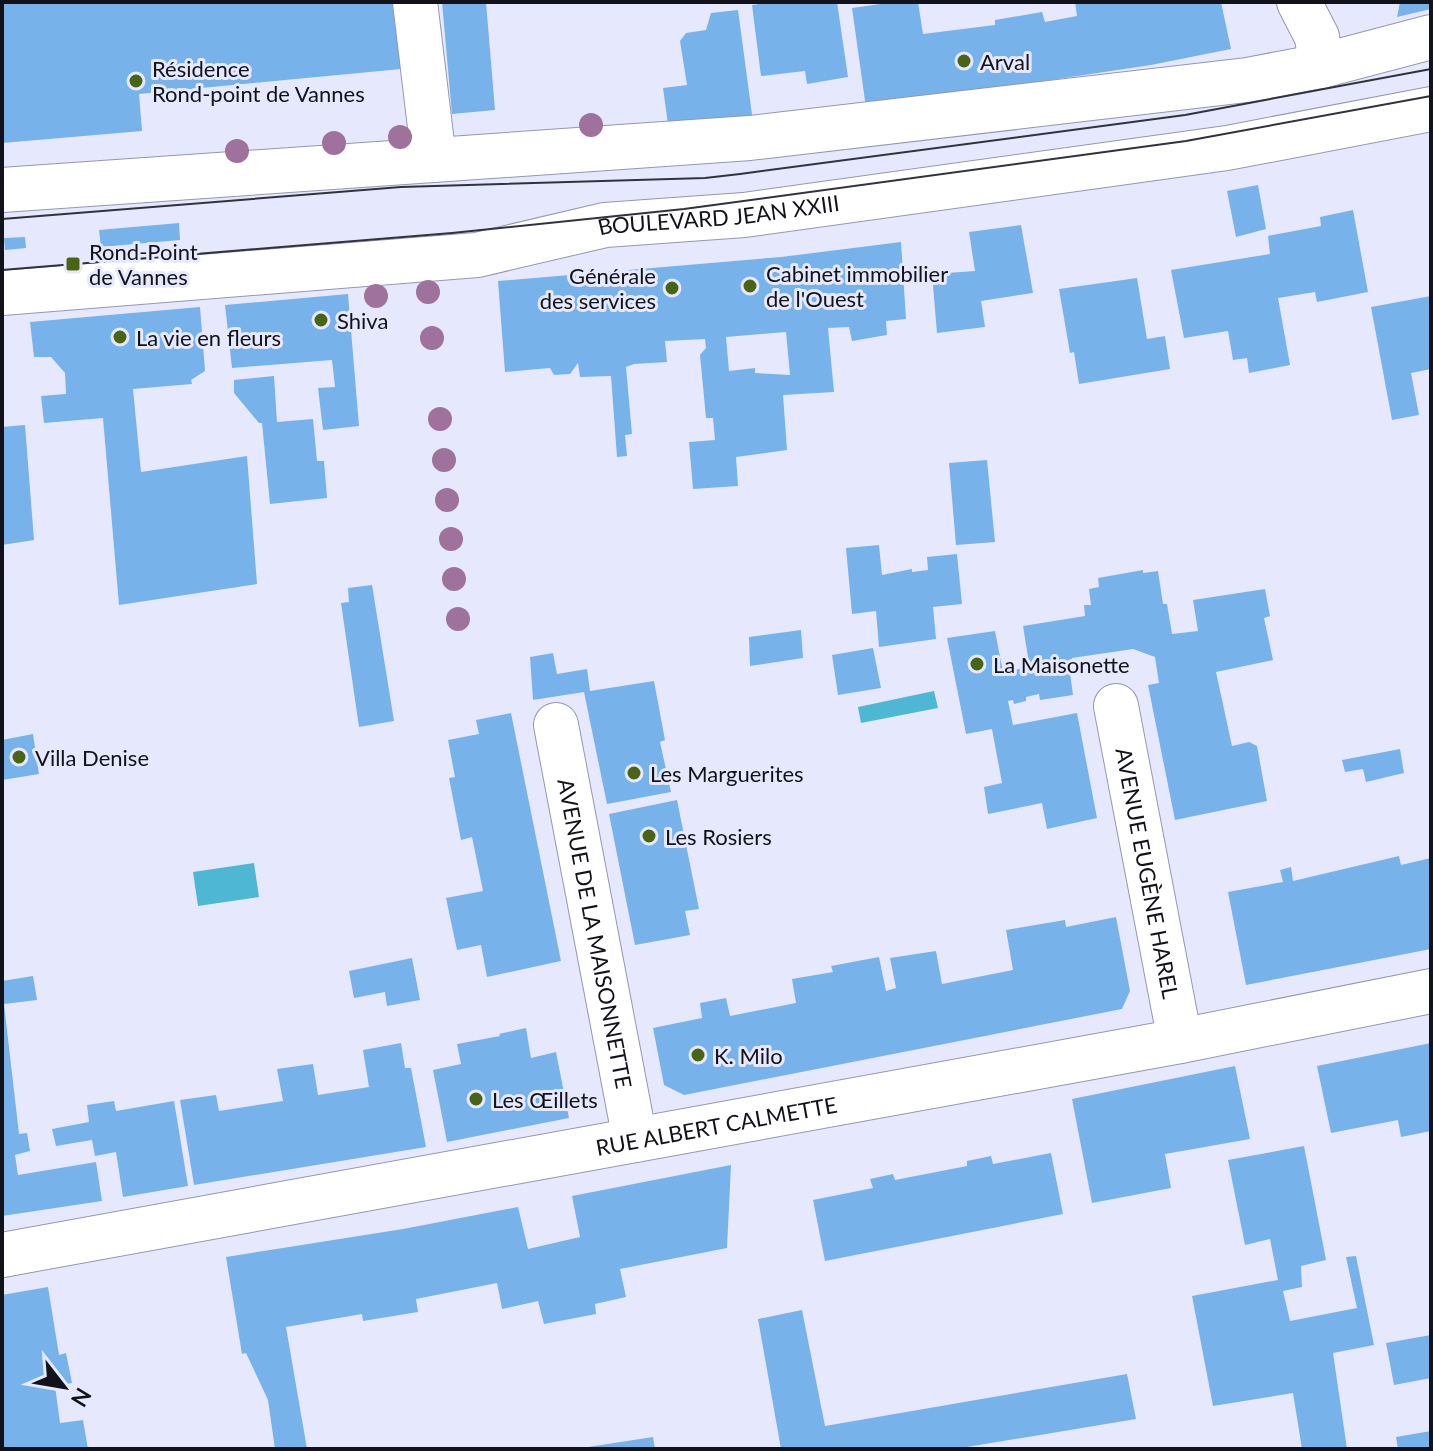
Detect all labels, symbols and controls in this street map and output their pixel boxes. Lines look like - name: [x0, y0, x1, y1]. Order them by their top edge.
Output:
- place label: Arval: [980, 48, 1030, 75]
- marker: Arval: [955, 52, 973, 70]
- place label: Résidence Rond-point de Vannes: [152, 55, 365, 107]
- marker: Résidence Rond-point de Vannes: [127, 72, 145, 90]
- street label: BOULEVARD JEAN XXIII: [595, 188, 841, 240]
- place label: Rond-Point de Vannes: [89, 238, 198, 290]
- marker: Rond-Point de Vannes: [64, 255, 82, 273]
- place label: Cabinet immobilier de l'Ouest: [766, 260, 948, 312]
- place label: Générale des services: [540, 262, 656, 314]
- marker: Cabinet immobilier de l'Ouest: [741, 277, 759, 295]
- marker: Générale des services: [663, 279, 681, 297]
- place label: Shiva: [337, 307, 388, 334]
- marker: Shiva: [312, 311, 330, 329]
- place label: La vie en fleurs: [136, 324, 281, 351]
- marker: La vie en fleurs: [111, 328, 129, 346]
- place label: La Maisonette: [993, 651, 1130, 678]
- marker: La Maisonette: [968, 655, 986, 673]
- place label: Villa Denise: [35, 744, 149, 771]
- street label: AVENUE EUGÈNE HAREL: [1111, 745, 1185, 1001]
- marker: Villa Denise: [10, 748, 28, 766]
- place label: Les Marguerites: [650, 760, 804, 787]
- marker: Les Marguerites: [625, 764, 643, 782]
- street label: AVENUE DE LA MAISONNETTE: [553, 776, 638, 1091]
- place label: Les Rosiers: [665, 823, 772, 850]
- marker: Les Rosiers: [640, 827, 658, 845]
- place label: K. Milo: [714, 1042, 783, 1069]
- marker: K. Milo: [689, 1046, 707, 1064]
- place label: Les Œillets: [492, 1086, 598, 1113]
- marker: Les Œillets: [467, 1090, 485, 1108]
- street label: RUE ALBERT CALMETTE: [593, 1090, 839, 1160]
- north arrow: [24, 1347, 104, 1427]
- text: N: [66, 1383, 98, 1412]

